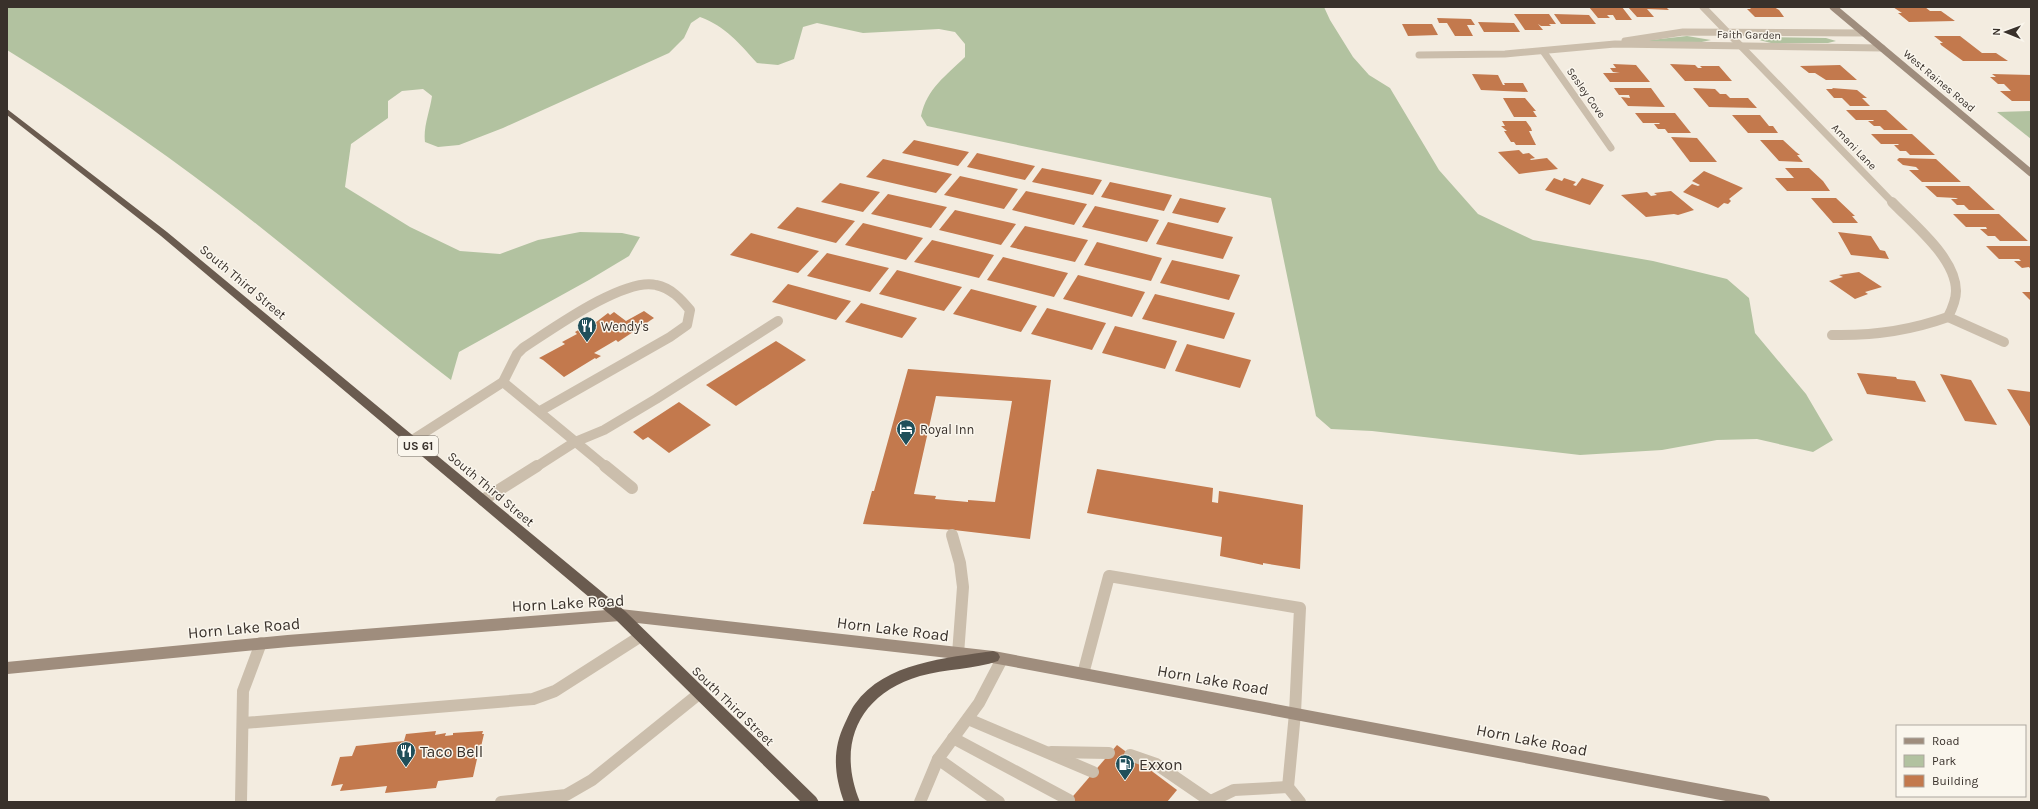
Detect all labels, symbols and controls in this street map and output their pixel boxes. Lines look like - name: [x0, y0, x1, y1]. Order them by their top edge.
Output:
- north arrow: [1986, 12, 2026, 52]
- street label: Faith Garden: [1717, 28, 1781, 42]
- text: N: [1990, 28, 2003, 36]
- street label: West Raines Road: [1900, 47, 1978, 115]
- street label: Sesley Cove: [1564, 65, 1608, 121]
- street label: Amani Lane: [1829, 121, 1879, 173]
- street label: South Third Street: [197, 242, 289, 323]
- restaurant icon: Wendy's: [576, 315, 598, 343]
- place label: Wendy's: [601, 319, 649, 334]
- hotel icon: Royal Inn: [895, 418, 917, 446]
- place label: Royal Inn: [920, 422, 974, 437]
- road number: US 61: [398, 436, 438, 456]
- street label: South Third Street: [445, 449, 537, 530]
- street label: Horn Lake Road: [511, 591, 625, 615]
- street label: Horn Lake Road: [836, 613, 950, 645]
- street label: Horn Lake Road: [187, 614, 301, 642]
- street label: Horn Lake Road: [1156, 661, 1270, 699]
- street label: South Third Street: [689, 663, 777, 749]
- street label: Horn Lake Road: [1475, 720, 1589, 760]
- legend: [1896, 725, 2026, 797]
- text: Road: [1932, 734, 1960, 748]
- restaurant icon: Taco Bell: [395, 740, 417, 768]
- place label: Taco Bell: [420, 742, 483, 761]
- fuel station icon: Exxon: [1114, 753, 1136, 781]
- text: Park: [1932, 754, 1957, 768]
- place label: Exxon: [1139, 755, 1183, 774]
- text: Building: [1932, 774, 1979, 788]

